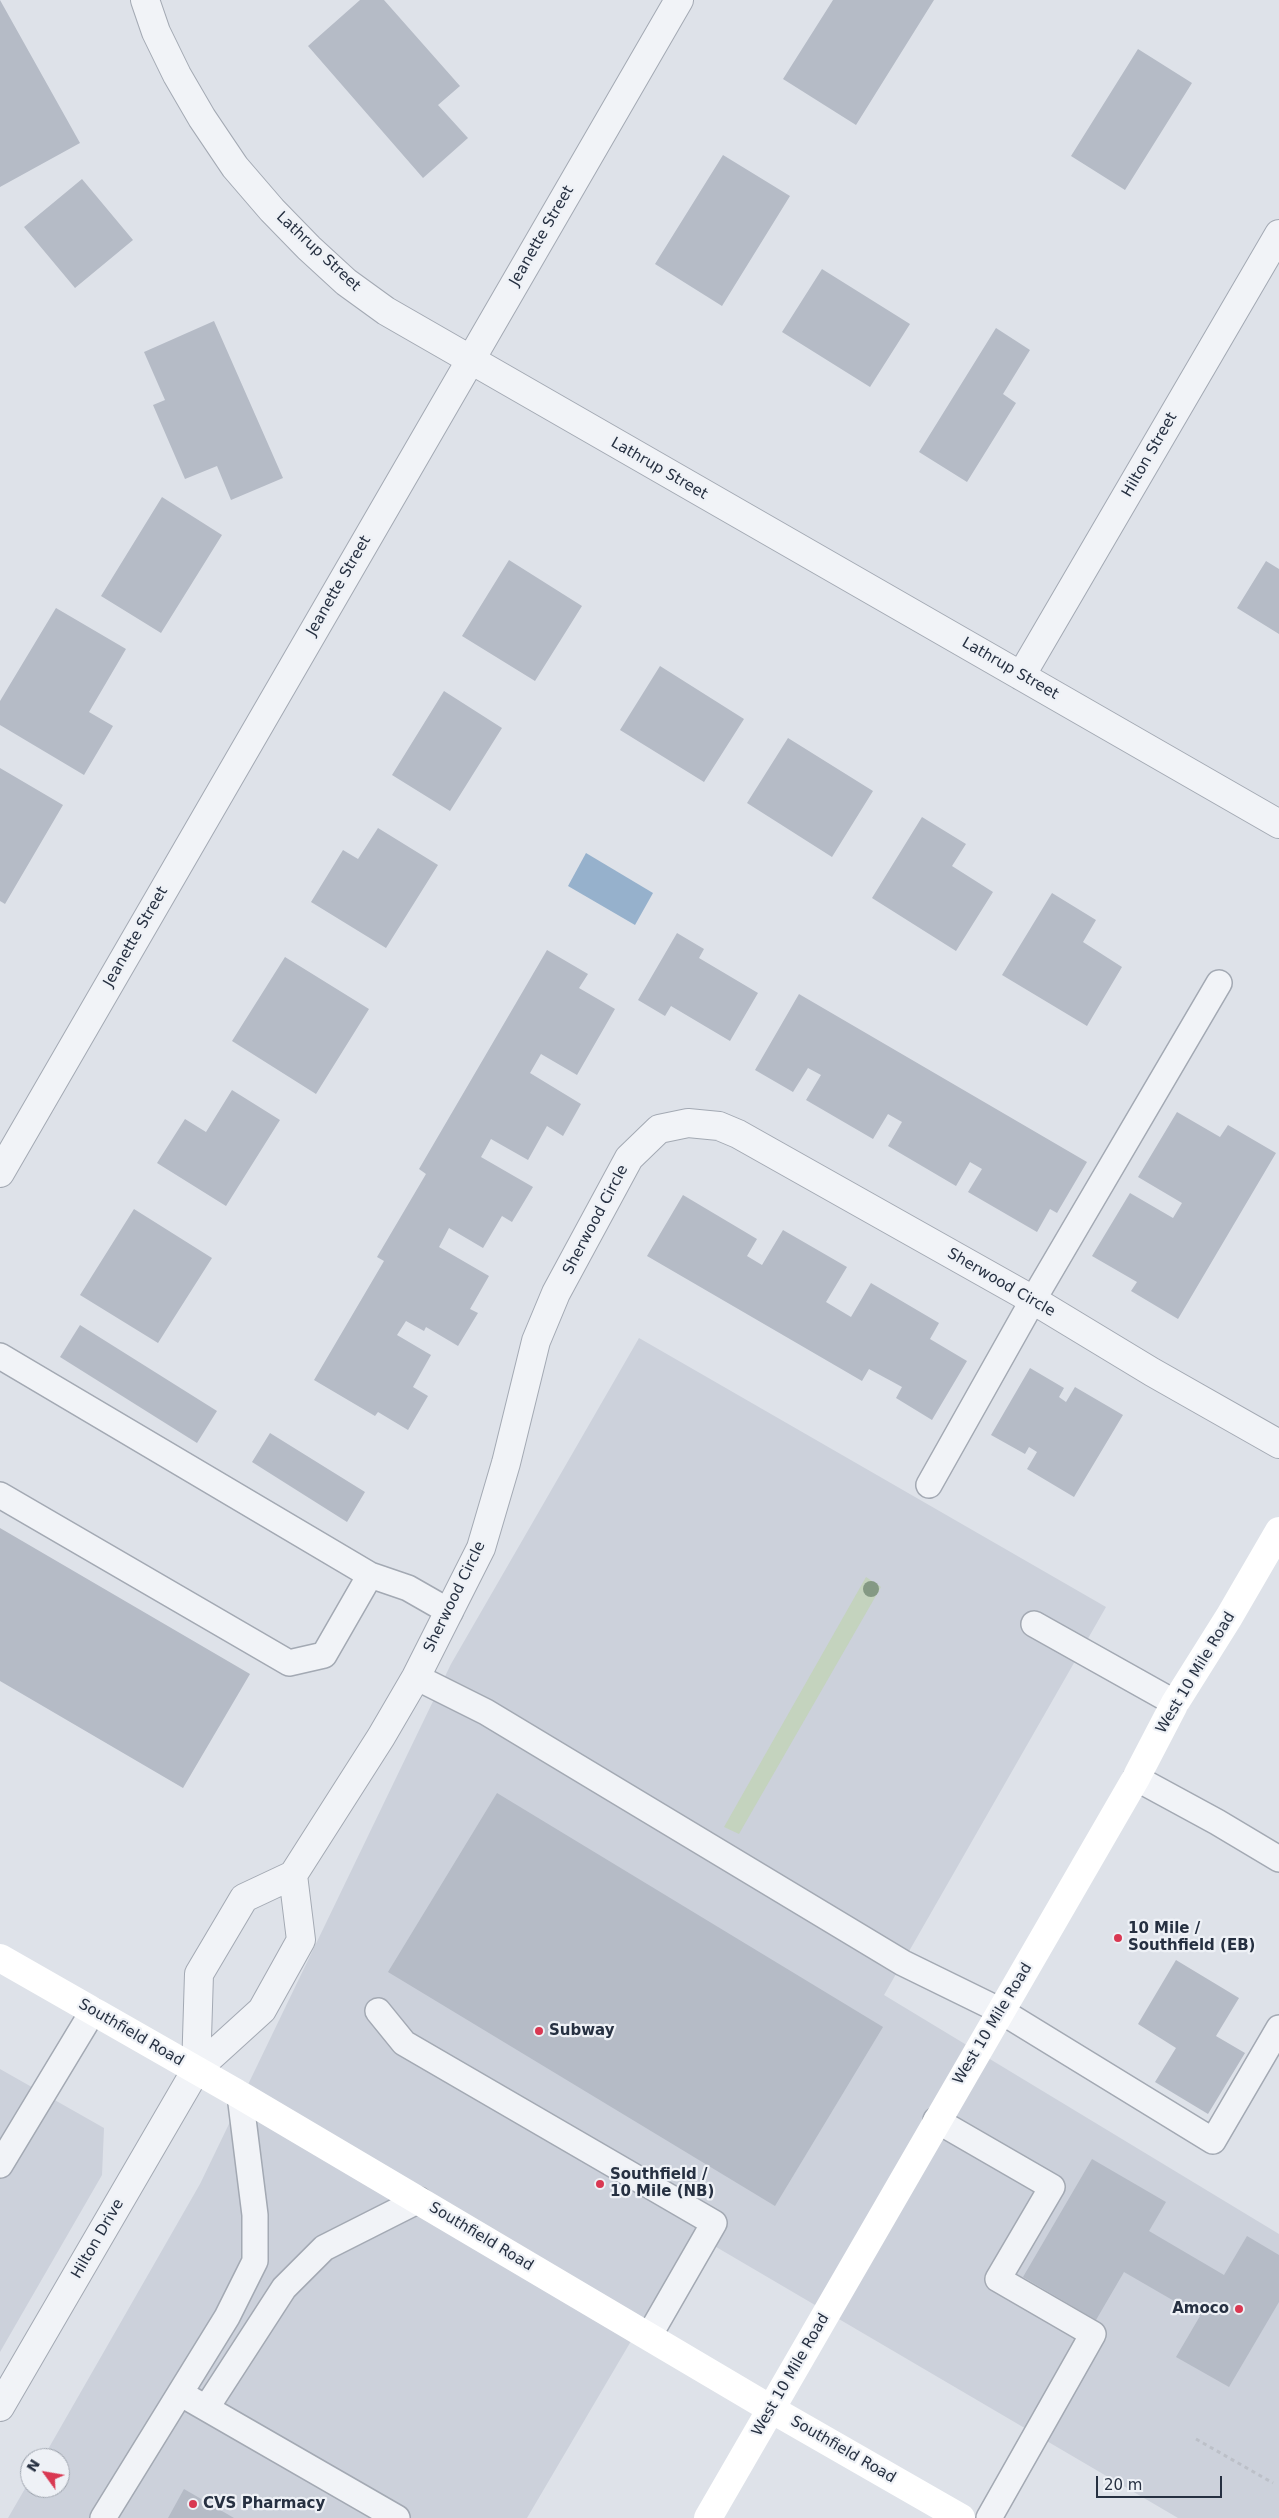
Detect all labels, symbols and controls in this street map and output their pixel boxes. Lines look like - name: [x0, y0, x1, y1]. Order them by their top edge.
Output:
- street label: Jeanette Street: [506, 183, 578, 289]
- street label: Lathrup Street: [272, 208, 364, 296]
- street label: Hilton Street: [1119, 410, 1181, 500]
- street label: Lathrup Street: [608, 434, 710, 504]
- street label: Jeanette Street: [303, 533, 375, 639]
- street label: Lathrup Street: [959, 634, 1061, 704]
- street label: Jeanette Street: [100, 884, 172, 990]
- street label: Sherwood Circle: [560, 1162, 632, 1278]
- street label: Sherwood Circle: [944, 1245, 1058, 1321]
- street label: Sherwood Circle: [420, 1538, 490, 1656]
- street label: West 10 Mile Road: [1153, 1609, 1239, 1737]
- place label: 10 Mile / Southfield (EB): [1128, 1920, 1255, 1955]
- marker: 10 Mile / Southfield (EB): [1112, 1932, 1124, 1944]
- street label: West 10 Mile Road: [950, 1960, 1036, 2088]
- street label: Southfield Road: [75, 1996, 187, 2070]
- place label: Subway: [549, 2022, 615, 2040]
- marker: Subway: [533, 2025, 545, 2037]
- place label: Southfield / 10 Mile (NB): [610, 2166, 714, 2201]
- marker: Southfield / 10 Mile (NB): [594, 2178, 606, 2190]
- street label: Hilton Drive: [68, 2196, 128, 2282]
- street label: Southfield Road: [426, 2199, 536, 2275]
- place label: Amoco: [1172, 2300, 1229, 2318]
- marker: Amoco: [1233, 2303, 1245, 2315]
- street label: West 10 Mile Road: [749, 2311, 833, 2439]
- street label: Southfield Road: [787, 2413, 899, 2487]
- north arrow: [20, 2448, 70, 2498]
- text: N: [23, 2456, 43, 2475]
- scale bar: [1099, 2466, 1225, 2498]
- text: 20 m: [1104, 2476, 1142, 2494]
- place label: CVS Pharmacy: [203, 2495, 325, 2513]
- marker: CVS Pharmacy: [187, 2498, 199, 2510]

